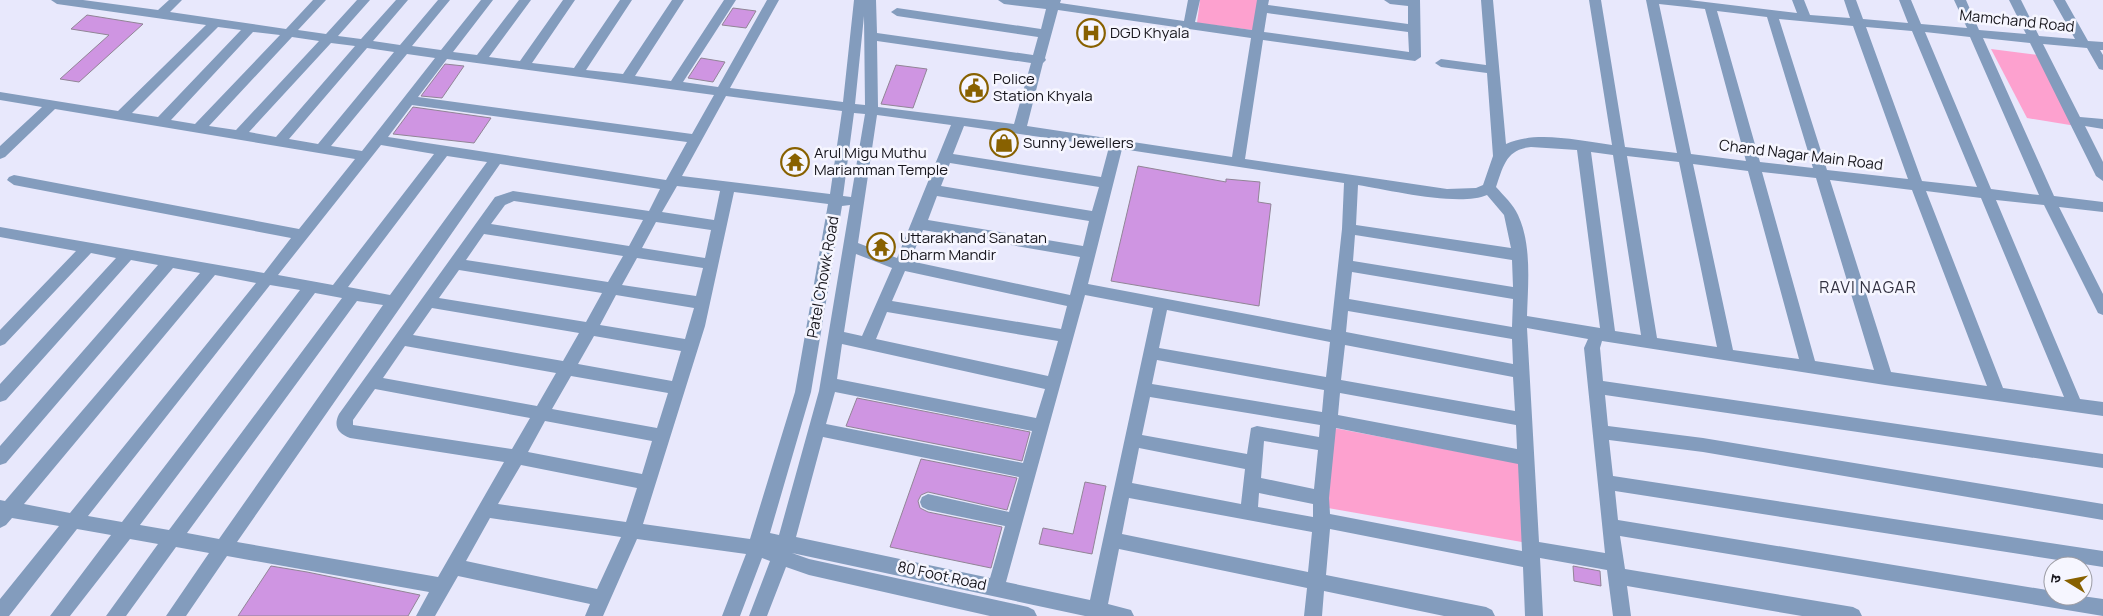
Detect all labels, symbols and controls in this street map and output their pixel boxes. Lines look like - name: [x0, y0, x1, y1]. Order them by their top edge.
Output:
- street label: Mamchand Road: [1959, 4, 2076, 37]
- hospital icon: DGD Khyala: [1076, 18, 1106, 48]
- place label: DGD Khyala: [1110, 22, 1189, 43]
- place label: Police Station Khyala: [993, 68, 1092, 106]
- public building icon: Police Station Khyala: [959, 73, 989, 103]
- shop icon: Sunny Jewellers: [989, 128, 1019, 158]
- place label: Sunny Jewellers: [1023, 132, 1134, 153]
- street label: Chand Nagar Main Road: [1718, 134, 1884, 175]
- place label: Arul Migu Muthu Mariamman Temple: [814, 142, 948, 180]
- temple icon: Arul Migu Muthu Mariamman Temple: [780, 147, 810, 177]
- street label: Patel Chowk Road: [801, 214, 844, 340]
- place label: Uttarakhand Sanatan Dharm Mandir: [900, 227, 1047, 265]
- temple icon: Uttarakhand Sanatan Dharm Mandir: [866, 232, 896, 262]
- district label: RAVI NAGAR: [1819, 276, 1917, 298]
- street label: 80 Foot Road: [896, 556, 989, 595]
- north arrow: [2043, 556, 2093, 606]
- text: उ: [2045, 572, 2065, 584]

